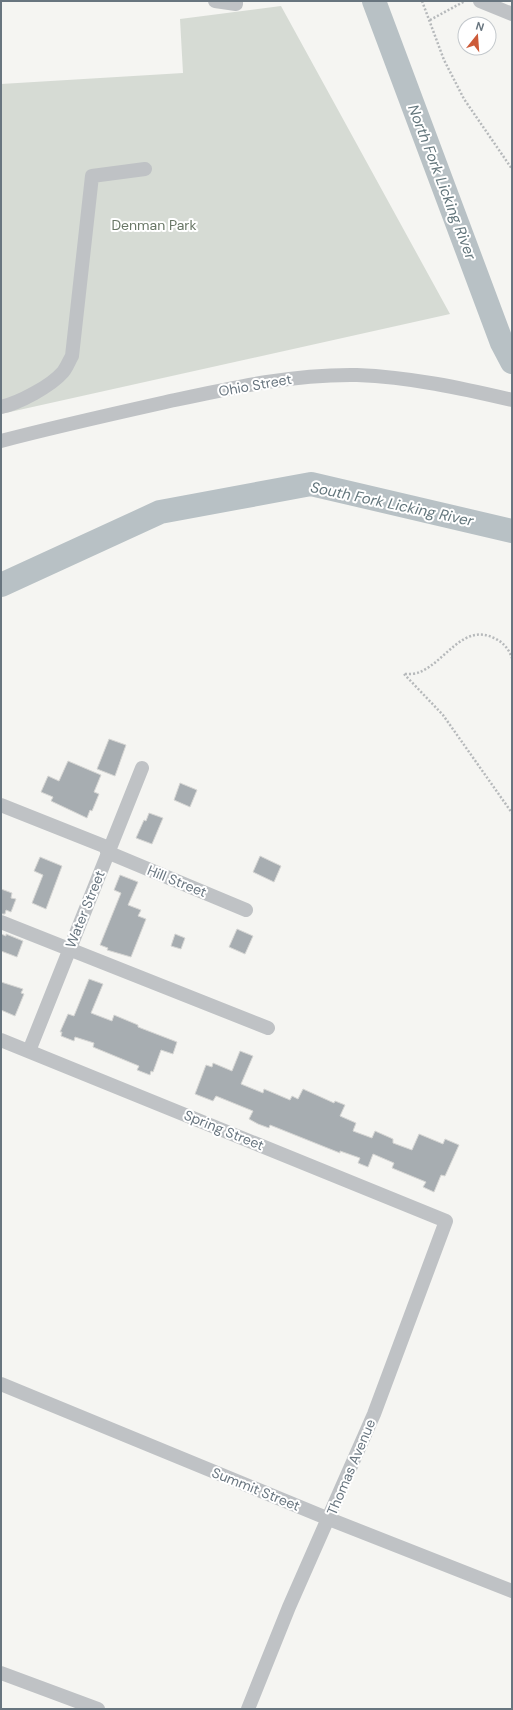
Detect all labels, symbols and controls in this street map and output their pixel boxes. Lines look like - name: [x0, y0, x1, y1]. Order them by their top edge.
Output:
- north arrow: [457, 16, 497, 56]
- text: N: [474, 19, 486, 34]
- water label: North Fork Licking River: [403, 102, 481, 263]
- park label: Denman Park: [111, 216, 197, 234]
- street label: Ohio Street: [217, 370, 293, 400]
- water label: South Fork Licking River: [309, 477, 476, 531]
- street label: Hill Street: [145, 861, 209, 901]
- street label: Water Street: [61, 868, 109, 950]
- street label: Spring Street: [181, 1106, 267, 1154]
- street label: Thomas Avenue: [323, 1416, 379, 1518]
- street label: Summit Street: [209, 1463, 303, 1515]

